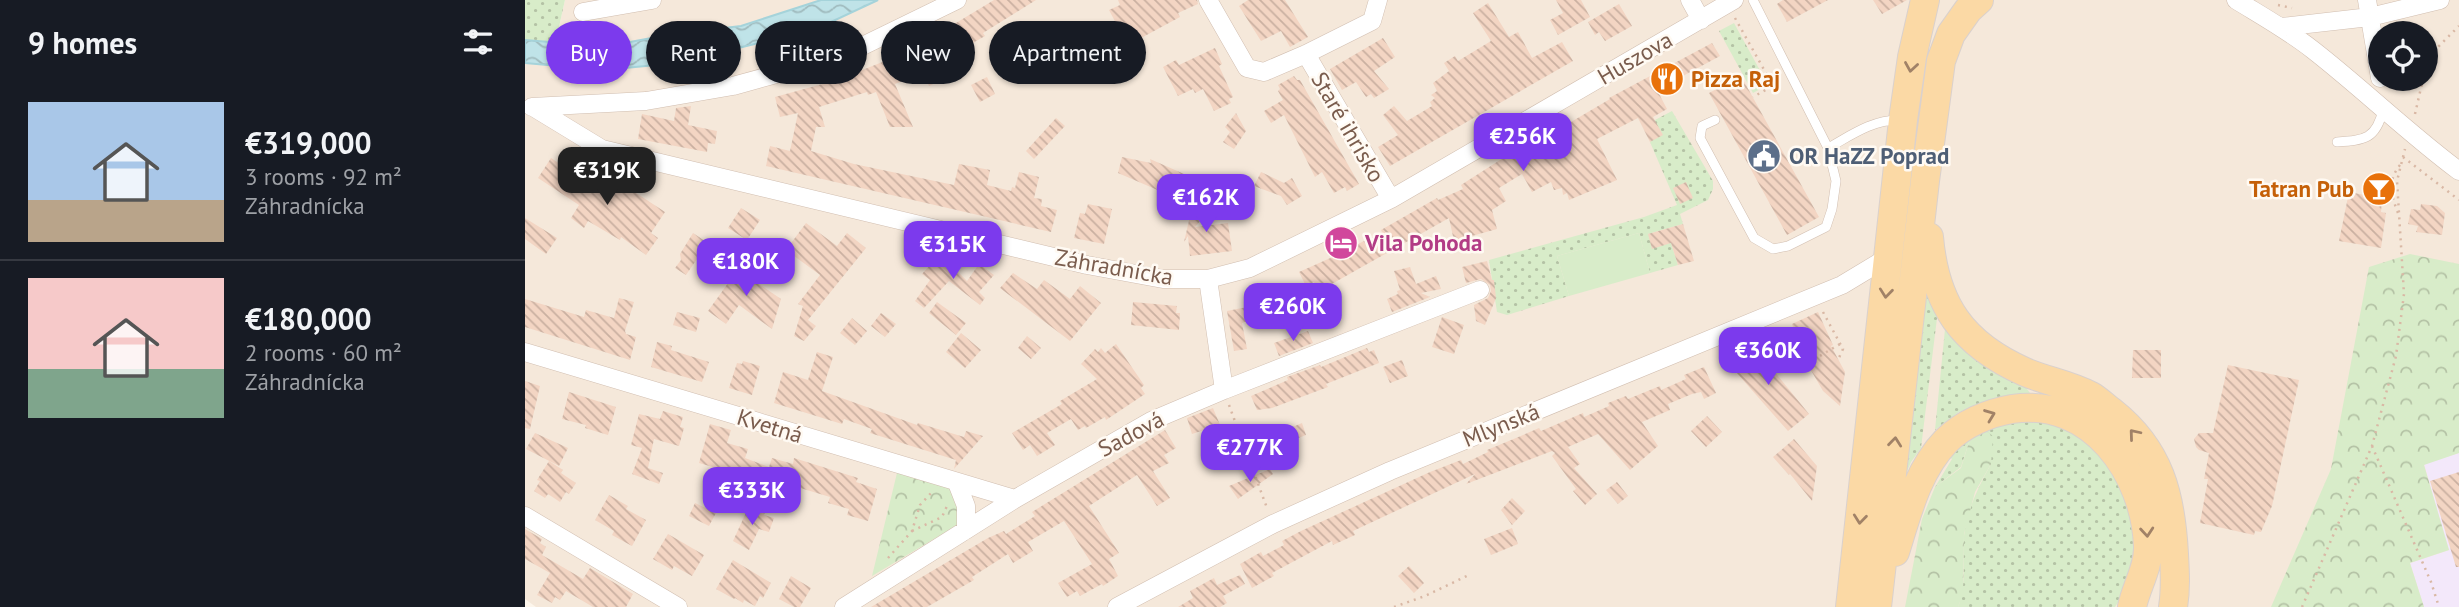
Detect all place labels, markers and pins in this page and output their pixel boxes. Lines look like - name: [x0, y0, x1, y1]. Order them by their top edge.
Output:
- restaurant icon: Pizza Raj: [1648, 60, 1686, 98]
- place label: Pizza Raj: [1691, 64, 1780, 93]
- pin: €256K: [1474, 114, 1572, 173]
- public building icon: OR HaZZ Poprad: [1745, 137, 1783, 175]
- place label: OR HaZZ Poprad: [1789, 141, 1949, 170]
- pin: €319K: [558, 148, 656, 207]
- bar icon: Tatran Pub: [2360, 170, 2398, 208]
- pin: €162K: [1157, 174, 1255, 234]
- place label: Tatran Pub: [2249, 174, 2354, 203]
- pin: €315K: [904, 222, 1002, 281]
- hotel icon: Vila Pohoda: [1322, 224, 1360, 262]
- place label: Vila Pohoda: [1364, 228, 1482, 257]
- pin: €180K: [697, 238, 795, 298]
- pin: €260K: [1244, 284, 1342, 343]
- pin: €360K: [1719, 328, 1817, 387]
- pin: €277K: [1201, 424, 1299, 484]
- pin: €333K: [703, 468, 801, 527]

